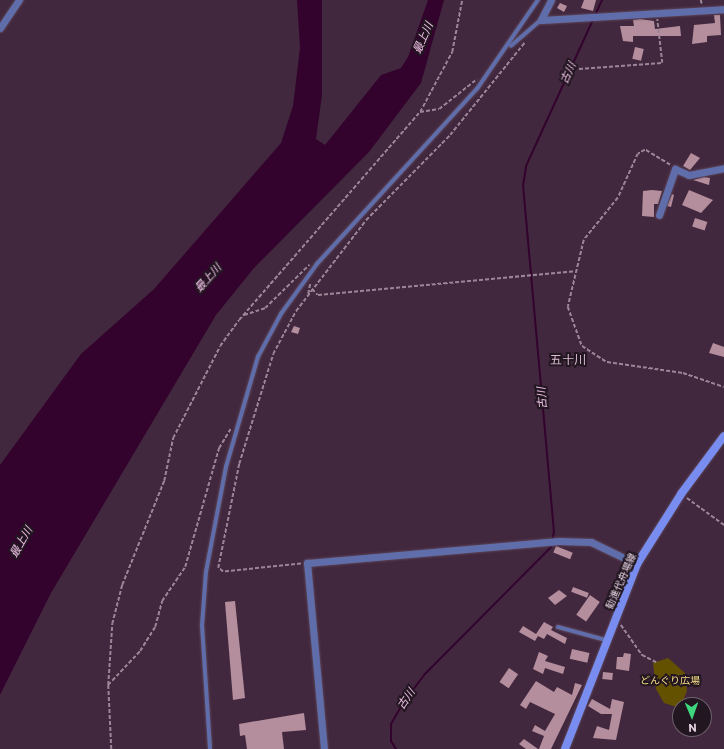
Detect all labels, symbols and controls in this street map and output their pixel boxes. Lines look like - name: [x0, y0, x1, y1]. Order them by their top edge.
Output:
- water label: 最上川: [410, 20, 436, 56]
- water label: 古川: [557, 60, 579, 86]
- water label: 最上川: [192, 261, 224, 295]
- district label: 五十川: [550, 353, 586, 367]
- water label: 古川: [534, 386, 550, 410]
- water label: 最上川: [7, 524, 35, 560]
- street label: 勧進代舟場線: [603, 551, 639, 611]
- park label: どんぐり広場: [640, 675, 700, 687]
- water label: 古川: [394, 686, 418, 712]
- north arrow: [672, 697, 712, 737]
- text: N: [688, 722, 697, 735]

